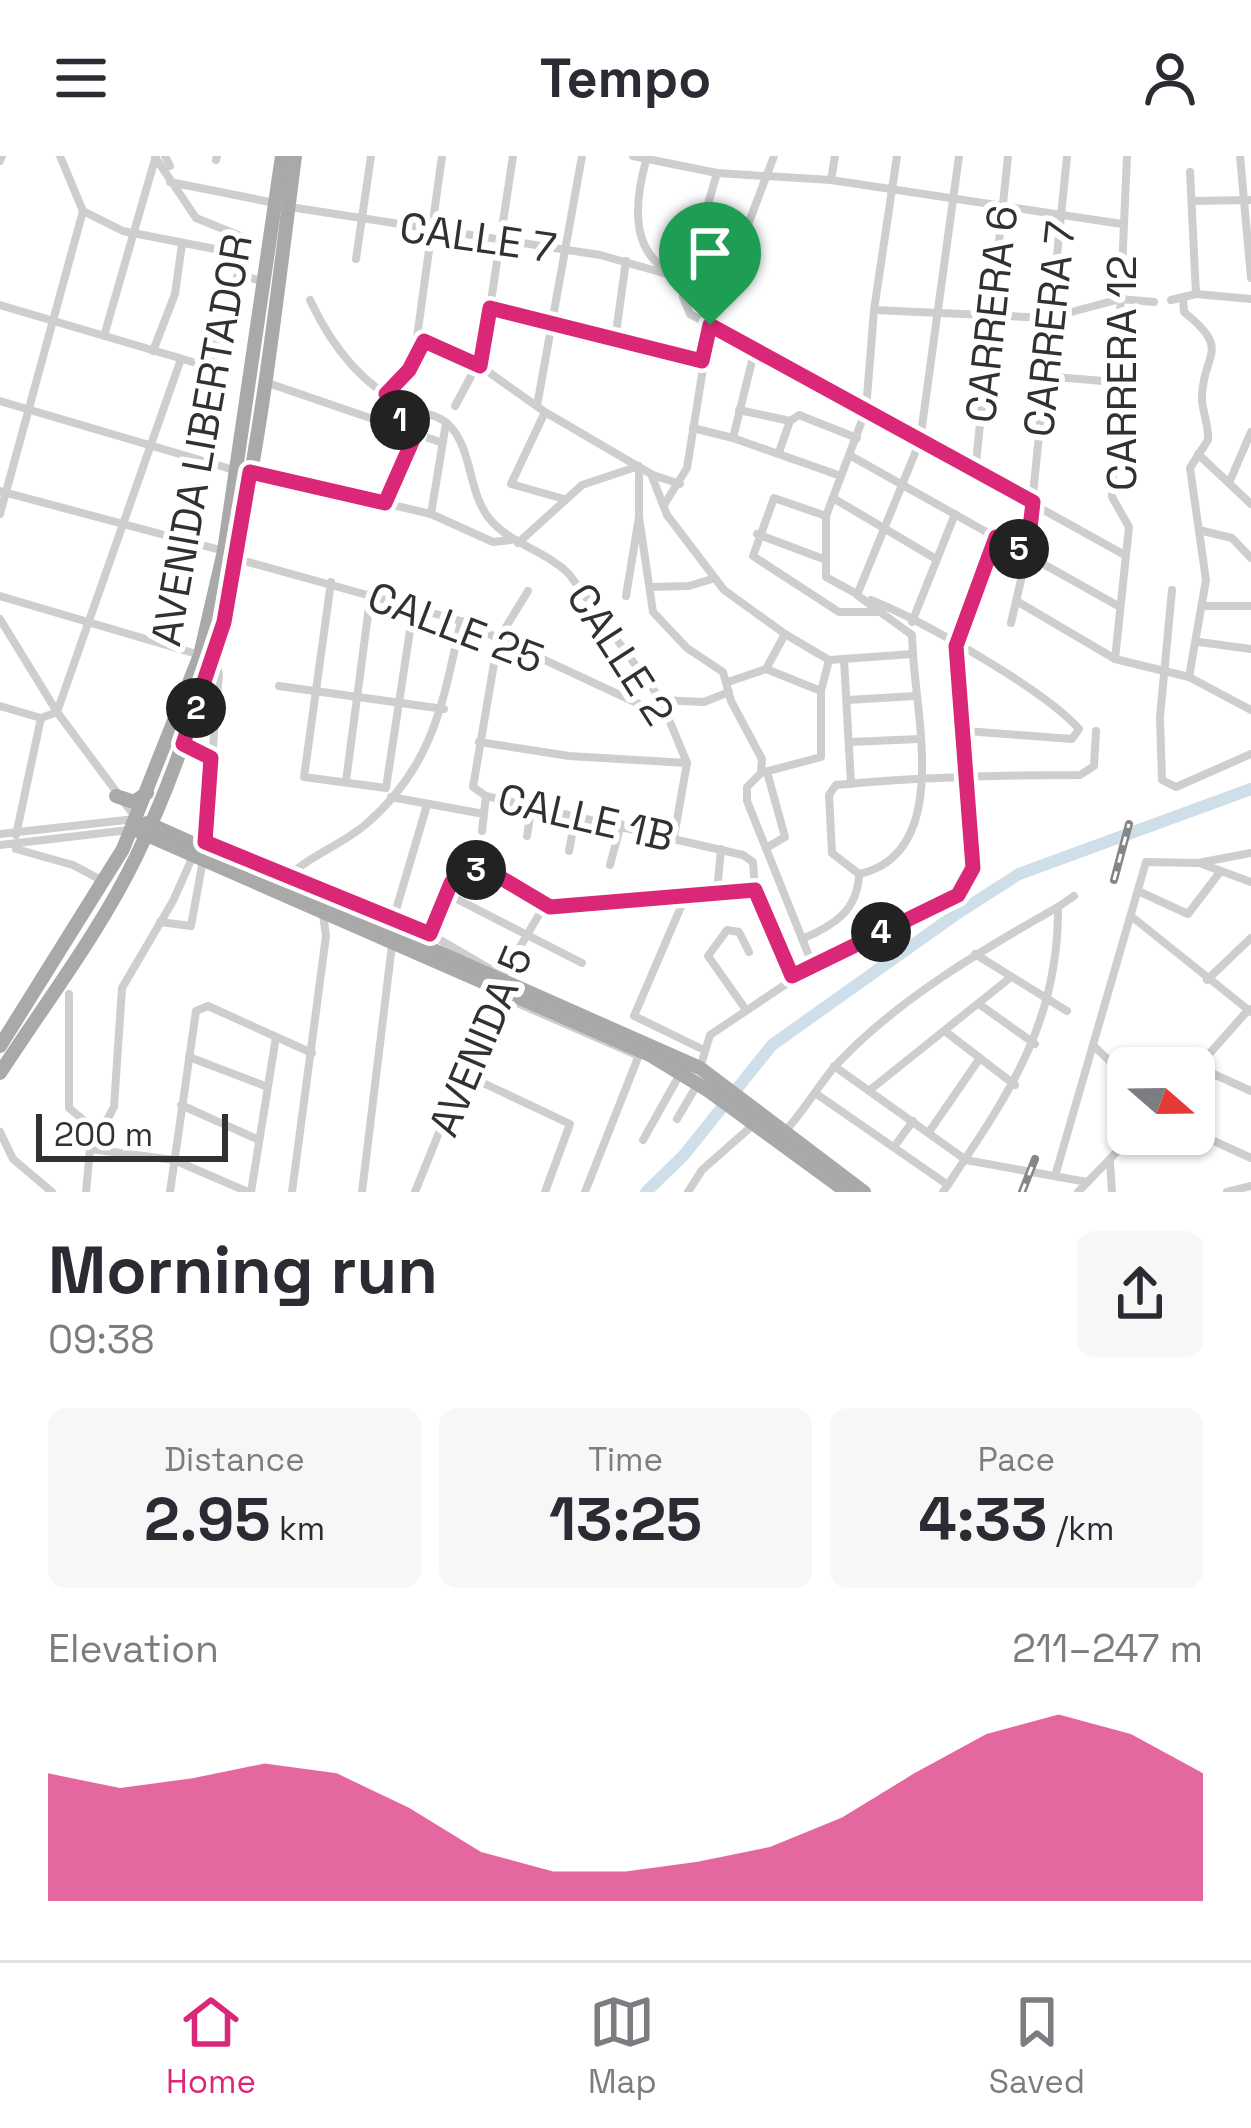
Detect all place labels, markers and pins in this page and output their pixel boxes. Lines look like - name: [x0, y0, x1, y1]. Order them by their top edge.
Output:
- pin: [659, 202, 761, 325]
- pin: 1: [370, 390, 430, 450]
- pin: 5: [989, 519, 1049, 579]
- pin: 2: [166, 678, 226, 738]
- pin: 3: [446, 840, 506, 900]
- pin: 4: [851, 902, 911, 962]

